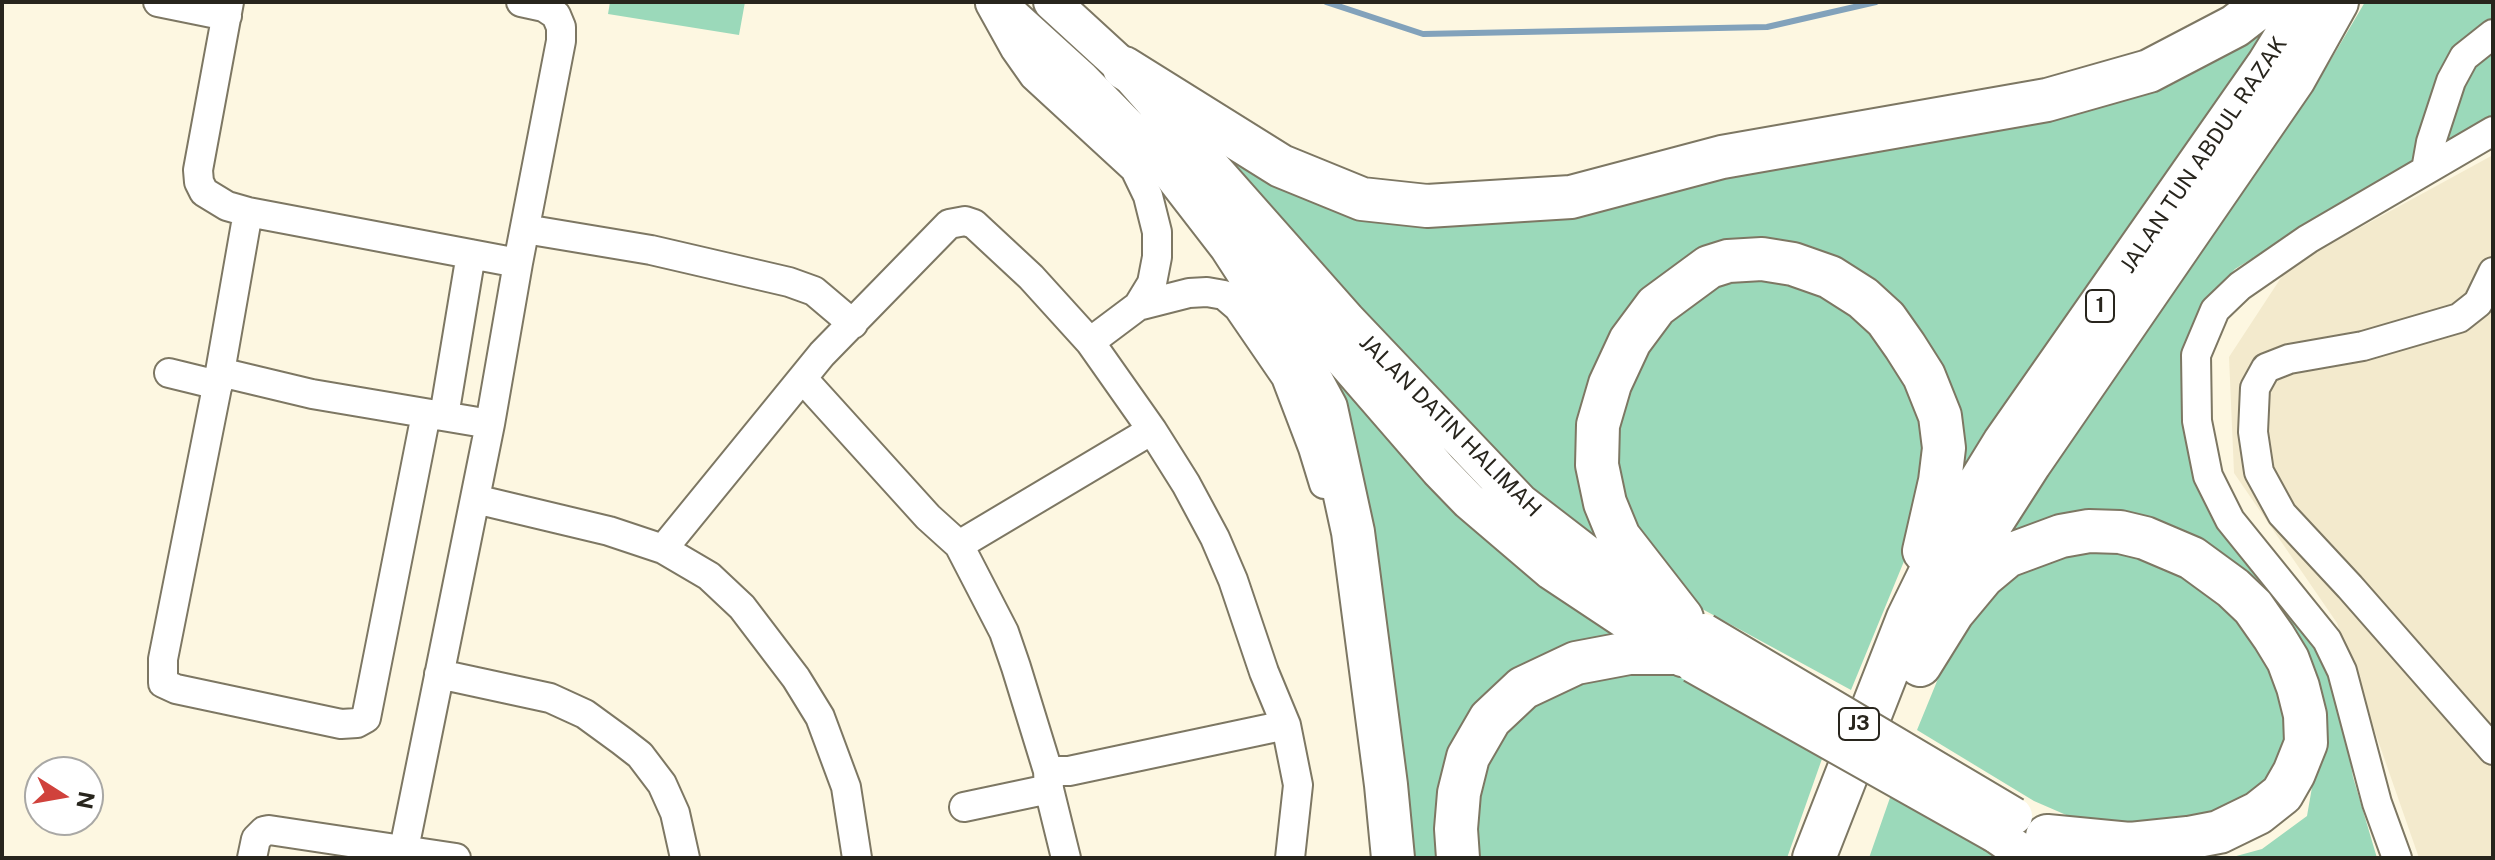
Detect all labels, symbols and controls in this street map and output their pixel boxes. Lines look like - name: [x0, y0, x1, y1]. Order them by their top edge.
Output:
- street label: JALAN TUN ABDUL RAZAK: [2115, 32, 2293, 278]
- road number: 1: [2086, 290, 2114, 322]
- street label: JALAN DATIN HALIMAH: [1353, 329, 1547, 523]
- road number: J3: [1839, 708, 1879, 740]
- north arrow: [24, 756, 104, 836]
- text: N: [71, 789, 100, 811]

